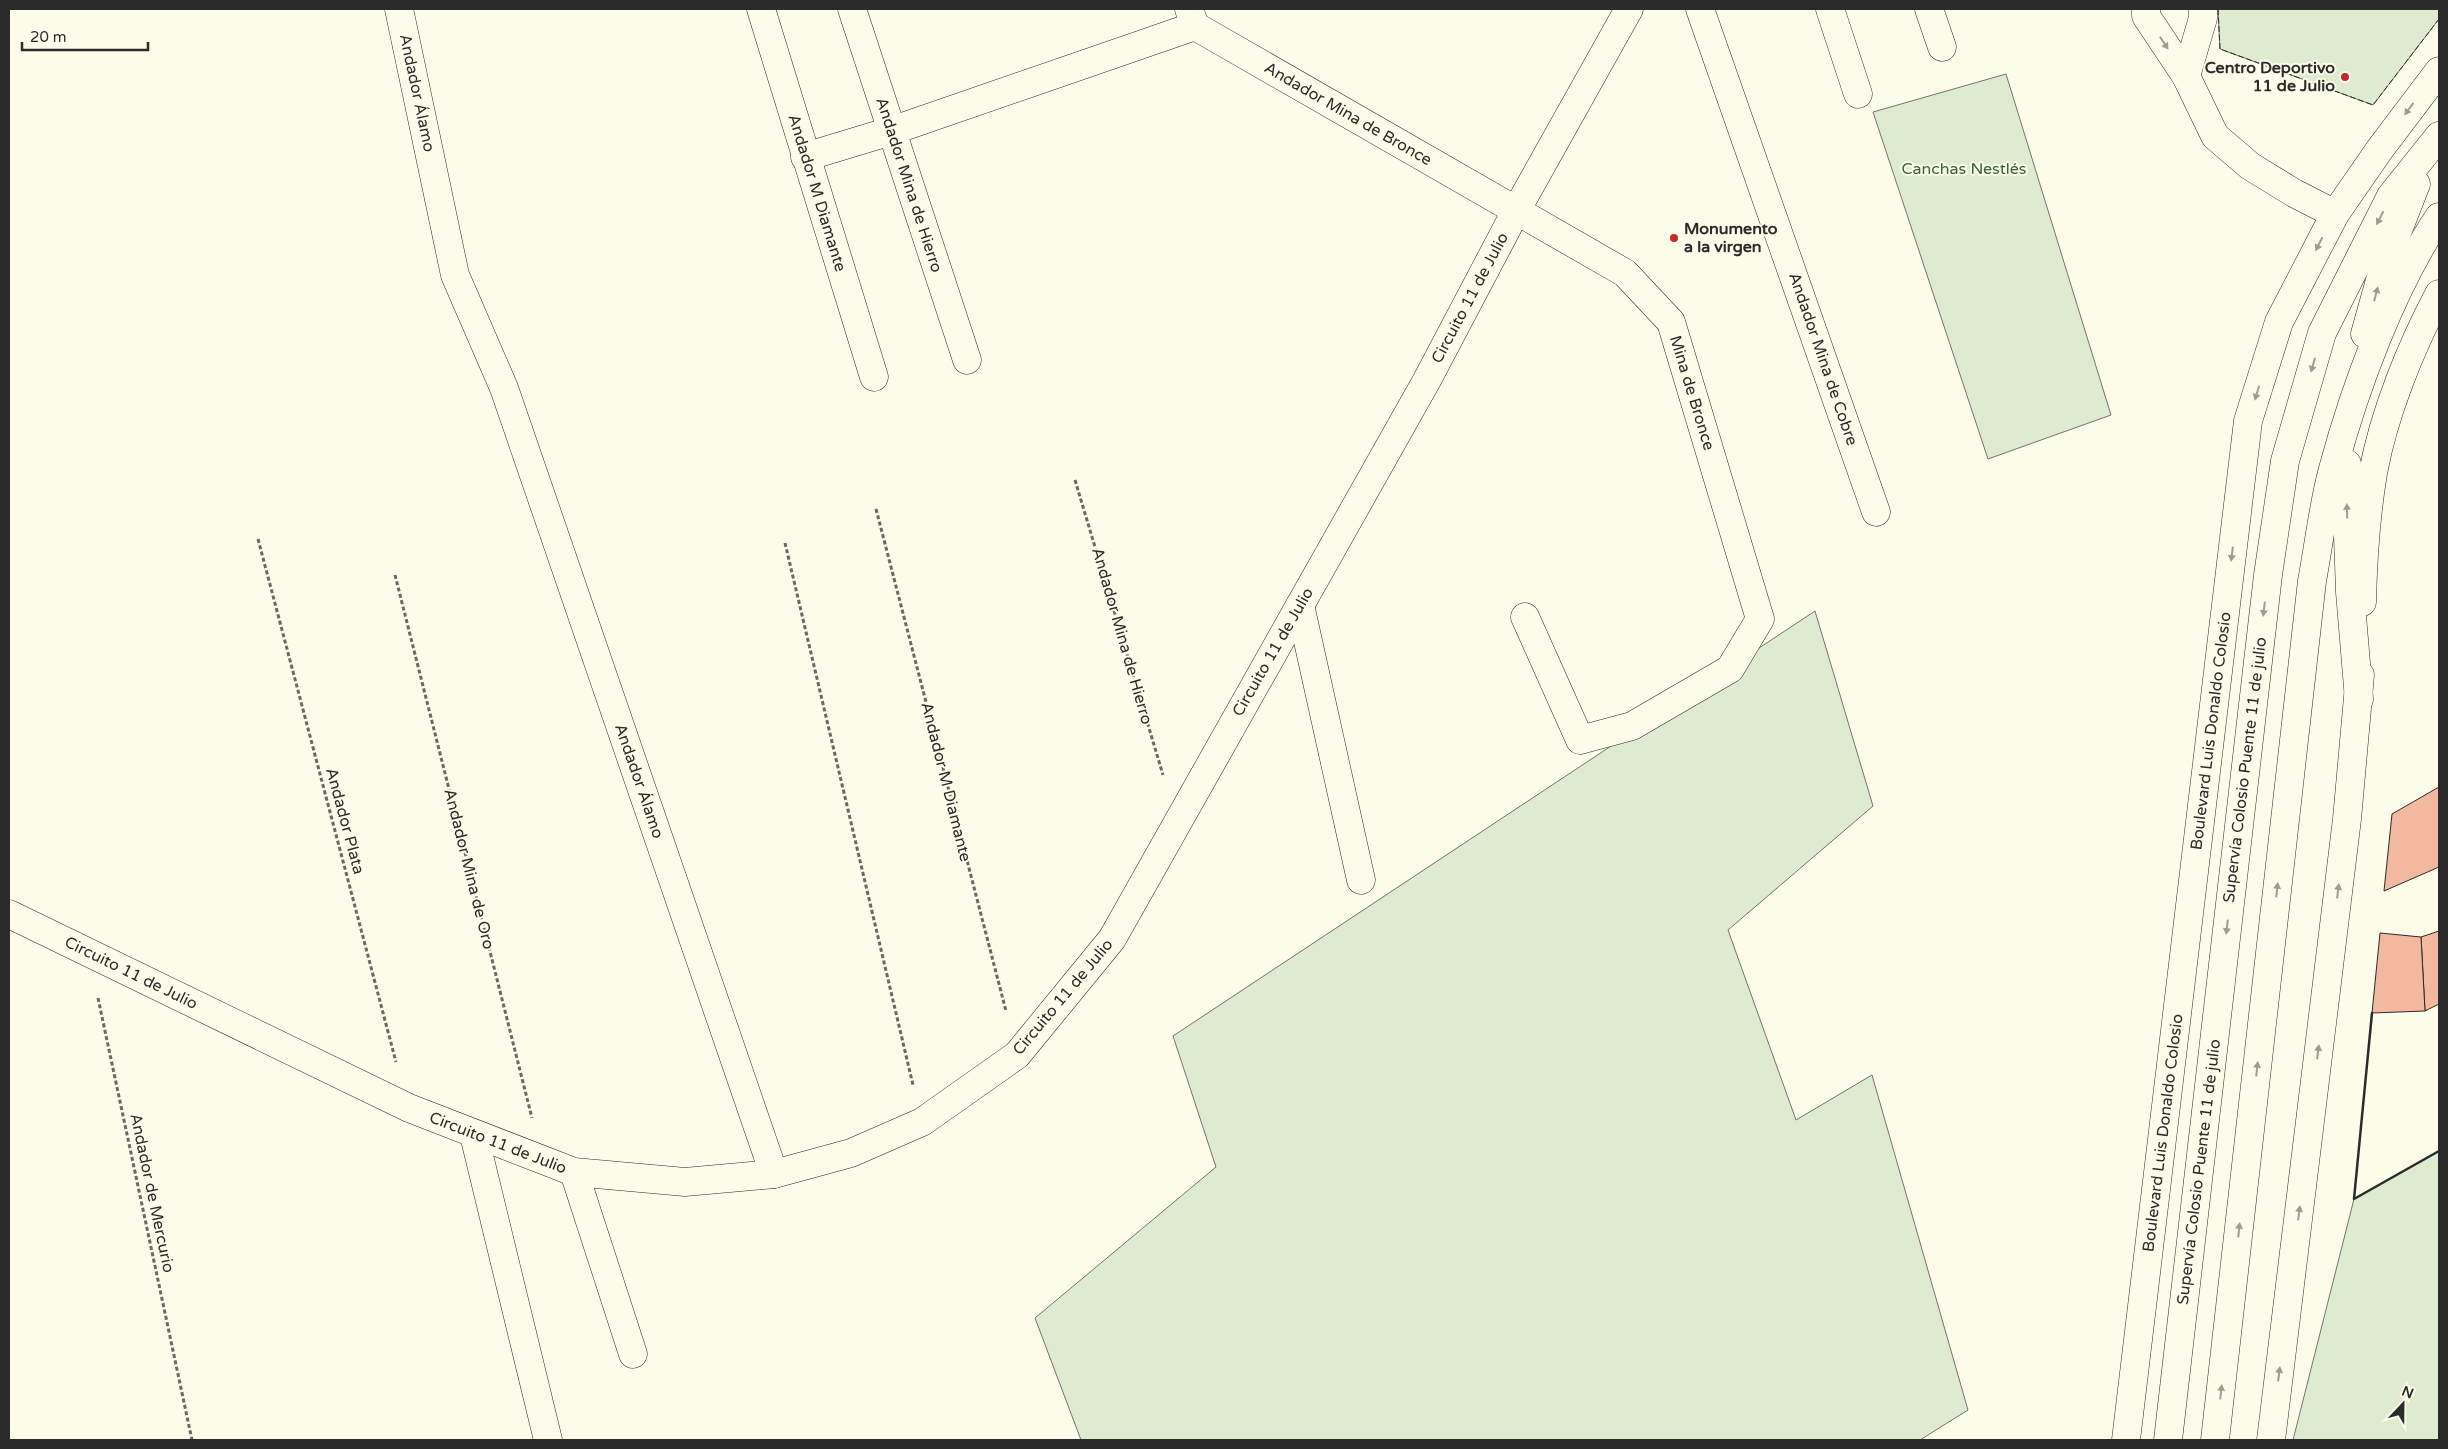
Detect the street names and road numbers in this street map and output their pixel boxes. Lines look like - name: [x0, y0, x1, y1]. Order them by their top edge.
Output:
- street label: Andador Álamo: [395, 32, 439, 154]
- street label: Andador Mina de Bronce: [1261, 58, 1435, 170]
- street label: Andador Mina de Hierro: [871, 95, 947, 275]
- street label: Andador M Diamante: [784, 112, 850, 274]
- street label: Circuito 11 de Julio: [1427, 229, 1513, 367]
- street label: Andador Mina de Cobre: [1784, 270, 1862, 448]
- street label: Mina de Bronce: [1665, 333, 1719, 453]
- street label: Andador Mina de Hierro: [1087, 545, 1157, 727]
- street label: Circuito 11 de Julio: [1228, 584, 1318, 720]
- street label: Boulevard Luis Donaldo Colosio: [2186, 611, 2236, 851]
- street label: Supervía Colosio Puente 11 de julio: [2219, 636, 2271, 904]
- street label: Andador M Diamante: [917, 700, 975, 864]
- street label: Andador Álamo: [610, 721, 668, 841]
- street label: Andador Plata: [321, 766, 369, 876]
- street label: Andador Mina de Oro: [439, 787, 499, 951]
- street label: Circuito 11 de Julio: [61, 932, 201, 1014]
- street label: Circuito 11 de Julio: [1009, 935, 1117, 1059]
- street label: Boulevard Luis Donaldo Colosio: [2138, 1013, 2188, 1253]
- street label: Supervía Colosio Puente 11 de julio: [2173, 1038, 2225, 1306]
- street label: Circuito 11 de Julio: [426, 1108, 570, 1178]
- street label: Andador de Mercurio: [125, 1111, 179, 1275]

